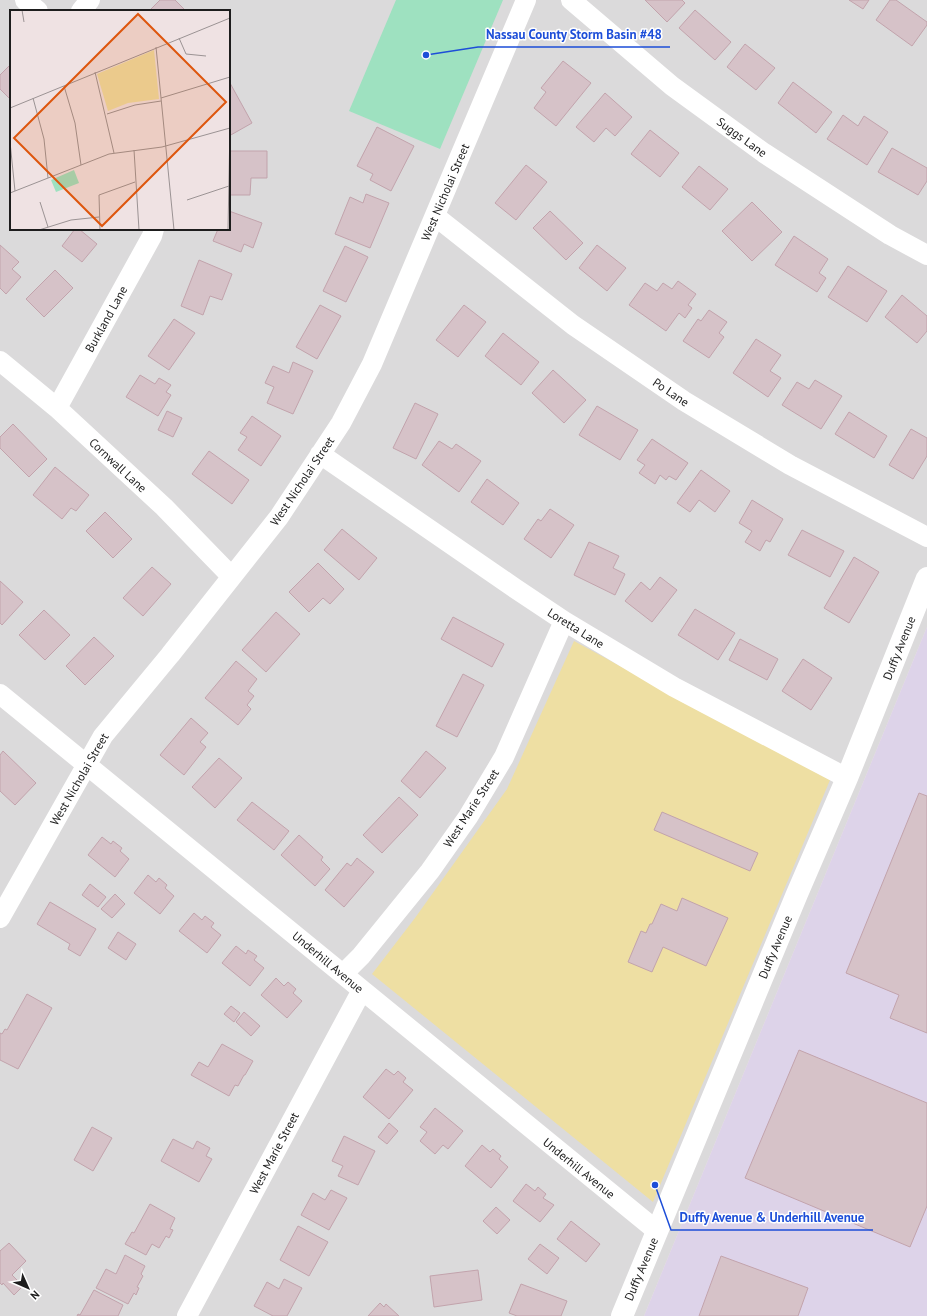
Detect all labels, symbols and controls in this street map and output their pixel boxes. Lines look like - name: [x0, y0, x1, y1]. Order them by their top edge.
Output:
- inset map: [10, 10, 230, 230]
- callout: Nassau County Storm Basin #48: [478, 22, 670, 47]
- text: Nassau County Storm Basin #48: [486, 26, 662, 43]
- street label: Suggs Lane: [714, 114, 770, 160]
- street label: West Nicholai Street: [418, 141, 472, 243]
- street label: Burkland Lane: [82, 283, 130, 355]
- street label: Po Lane: [650, 374, 692, 410]
- street label: West Nicholai Street: [267, 434, 337, 528]
- street label: Cornwall Lane: [86, 435, 150, 495]
- street label: Loretta Lane: [545, 605, 607, 651]
- street label: Duffy Avenue: [879, 614, 919, 682]
- street label: West Nicholai Street: [46, 730, 112, 828]
- street label: West Marie Street: [440, 766, 502, 850]
- street label: Duffy Avenue: [755, 913, 795, 981]
- street label: Underhill Avenue: [289, 928, 367, 996]
- street label: West Marie Street: [246, 1110, 302, 1196]
- street label: Underhill Avenue: [540, 1134, 618, 1202]
- callout: Duffy Avenue & Underhill Avenue: [671, 1205, 873, 1230]
- text: Duffy Avenue & Underhill Avenue: [680, 1209, 865, 1226]
- street label: Duffy Avenue: [621, 1235, 661, 1303]
- north arrow: [8, 1268, 48, 1308]
- text: N: [28, 1288, 43, 1303]

